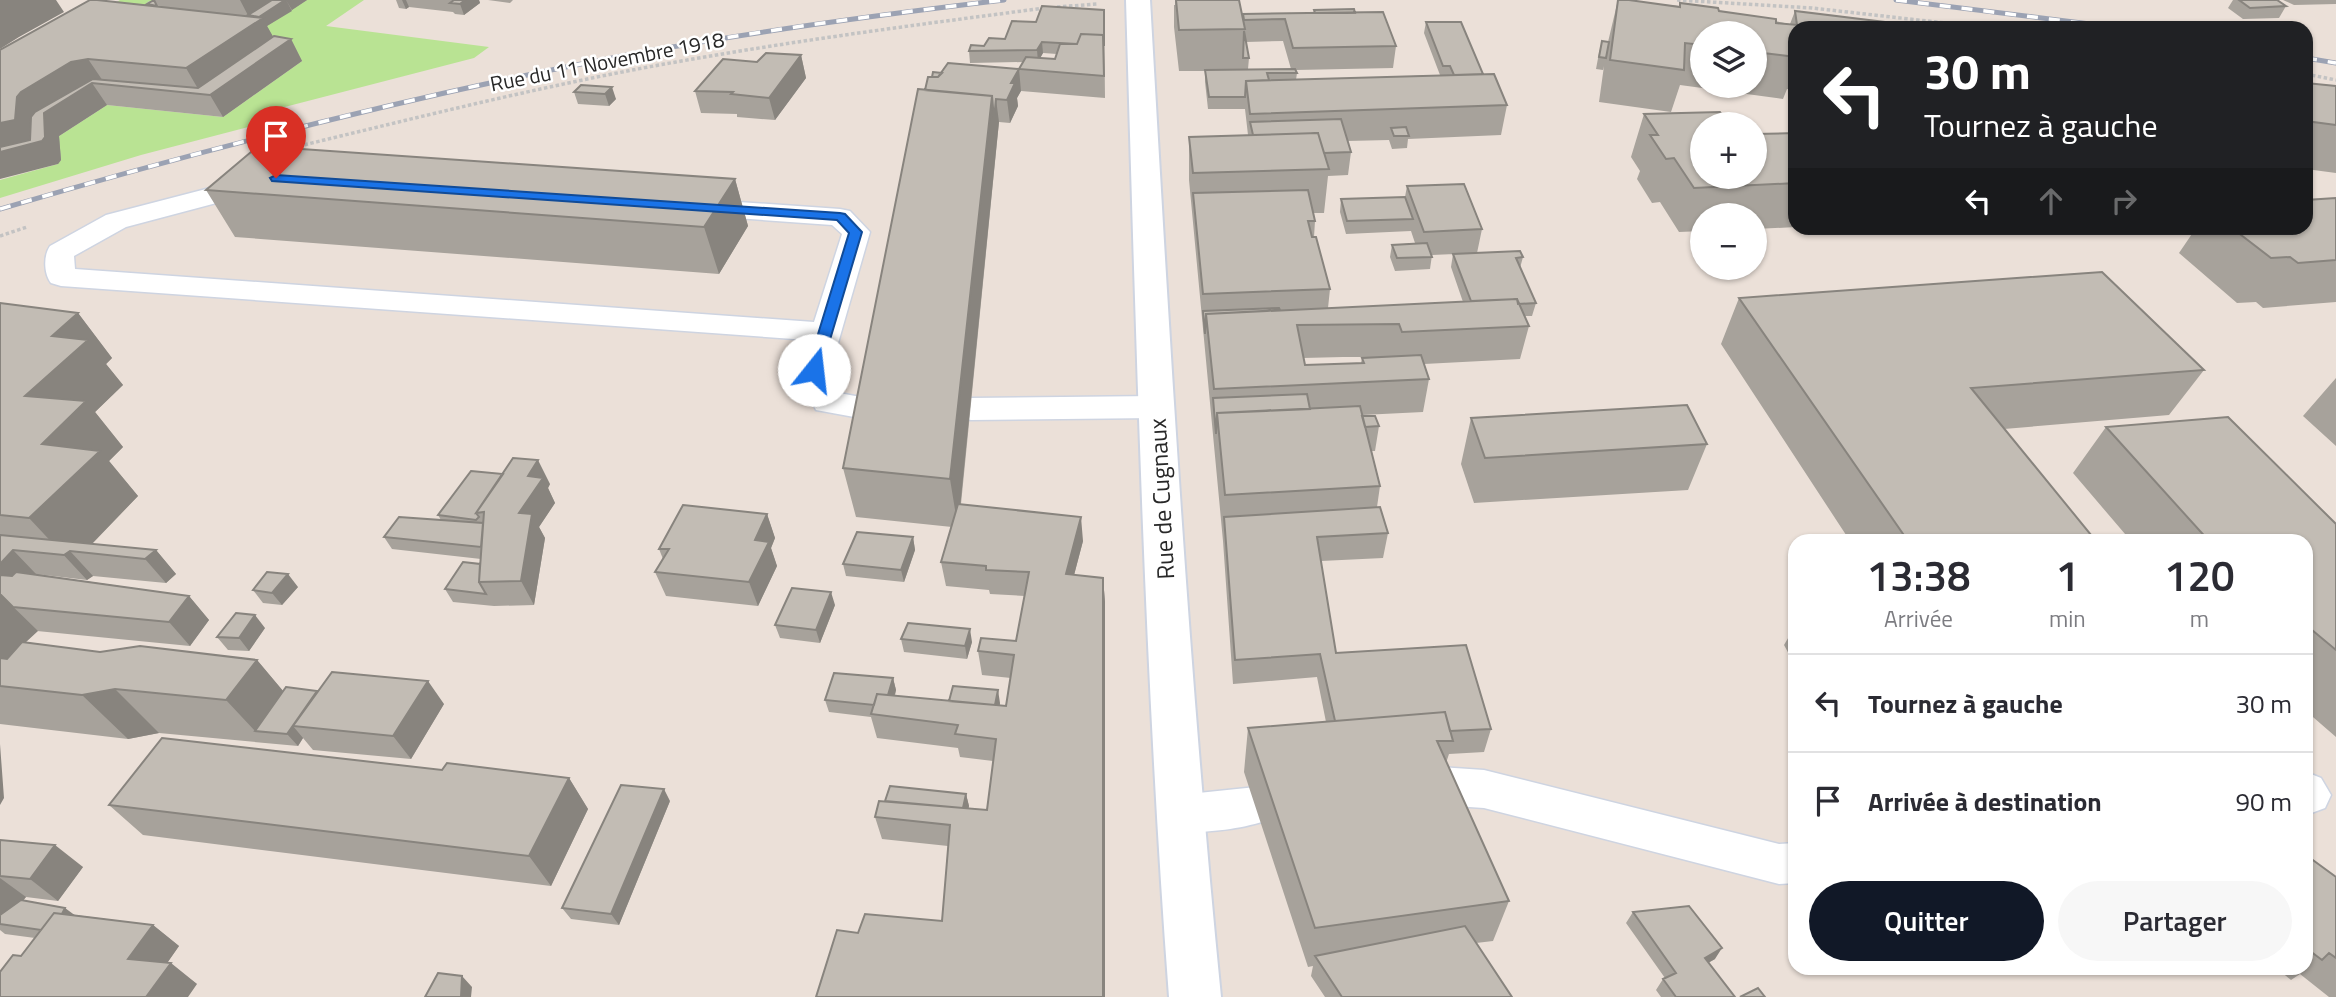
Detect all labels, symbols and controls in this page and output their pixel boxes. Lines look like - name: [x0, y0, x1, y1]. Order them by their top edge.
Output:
- map controls: [1690, 21, 1767, 280]
- button: layers: [1690, 21, 1767, 98]
- street label: Rue du 11 Novembre 1918: [487, 23, 727, 99]
- text: 30 m: [1924, 33, 2031, 108]
- icon: left: [1809, 49, 1900, 140]
- text: Tournez à gauche: [1924, 101, 2158, 149]
- pin: [246, 106, 306, 178]
- button: +: [1690, 112, 1767, 189]
- icon: arrive: [257, 117, 295, 155]
- icon: left: [1959, 182, 1997, 220]
- icon: ahead: [2032, 182, 2070, 220]
- icon: right: [2105, 182, 2143, 220]
- button: −: [1690, 203, 1767, 280]
- position arrow: [777, 333, 851, 407]
- street label: Rue de Cugnaux: [1139, 417, 1183, 580]
- text: 13:38: [1866, 543, 1971, 607]
- text: 1: [2056, 543, 2079, 607]
- text: 120: [2164, 543, 2235, 607]
- text: Arrivée: [1884, 601, 1953, 636]
- text: min: [2049, 601, 2086, 636]
- text: m: [2190, 601, 2209, 636]
- icon: left: [1809, 684, 1847, 722]
- text: Tournez à gauche: [1868, 684, 2063, 723]
- text: 30 m: [2235, 684, 2292, 723]
- icon: arrive: [1809, 782, 1847, 820]
- text: Arrivée à destination: [1868, 782, 2102, 821]
- text: 90 m: [2235, 782, 2292, 821]
- button: Quitter: [1809, 881, 2044, 961]
- button: Partager: [2058, 881, 2292, 961]

